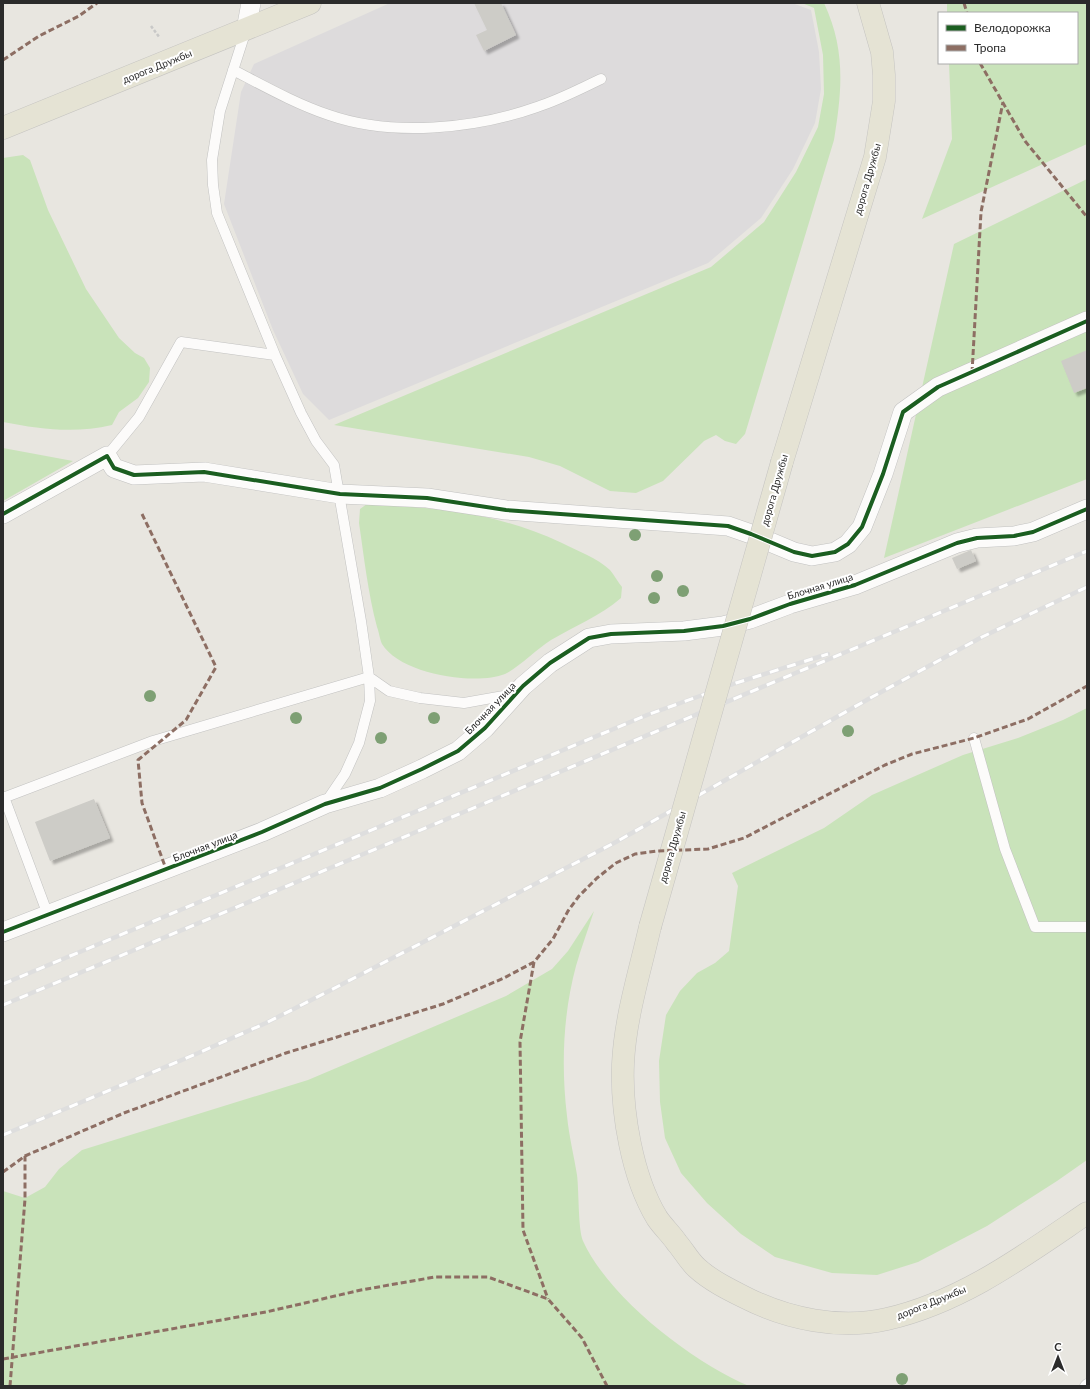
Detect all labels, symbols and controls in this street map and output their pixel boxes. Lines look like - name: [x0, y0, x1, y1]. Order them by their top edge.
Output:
- legend: [938, 12, 1078, 64]
- text: Велодорожка: [974, 20, 1051, 35]
- text: Тропа: [974, 40, 1006, 55]
- street label: дорога Дружбы: [120, 47, 194, 85]
- street label: дорога Дружбы: [851, 142, 883, 216]
- street label: дорога Дружбы: [758, 453, 790, 527]
- street label: Блочная улица: [786, 570, 854, 602]
- street label: Блочная улица: [462, 679, 518, 737]
- street label: дорога Дружбы: [656, 810, 688, 884]
- street label: Блочная улица: [171, 828, 239, 864]
- street label: дорога Дружбы: [894, 1283, 968, 1321]
- north arrow: [1038, 1337, 1078, 1377]
- text: С: [1054, 1340, 1062, 1353]

